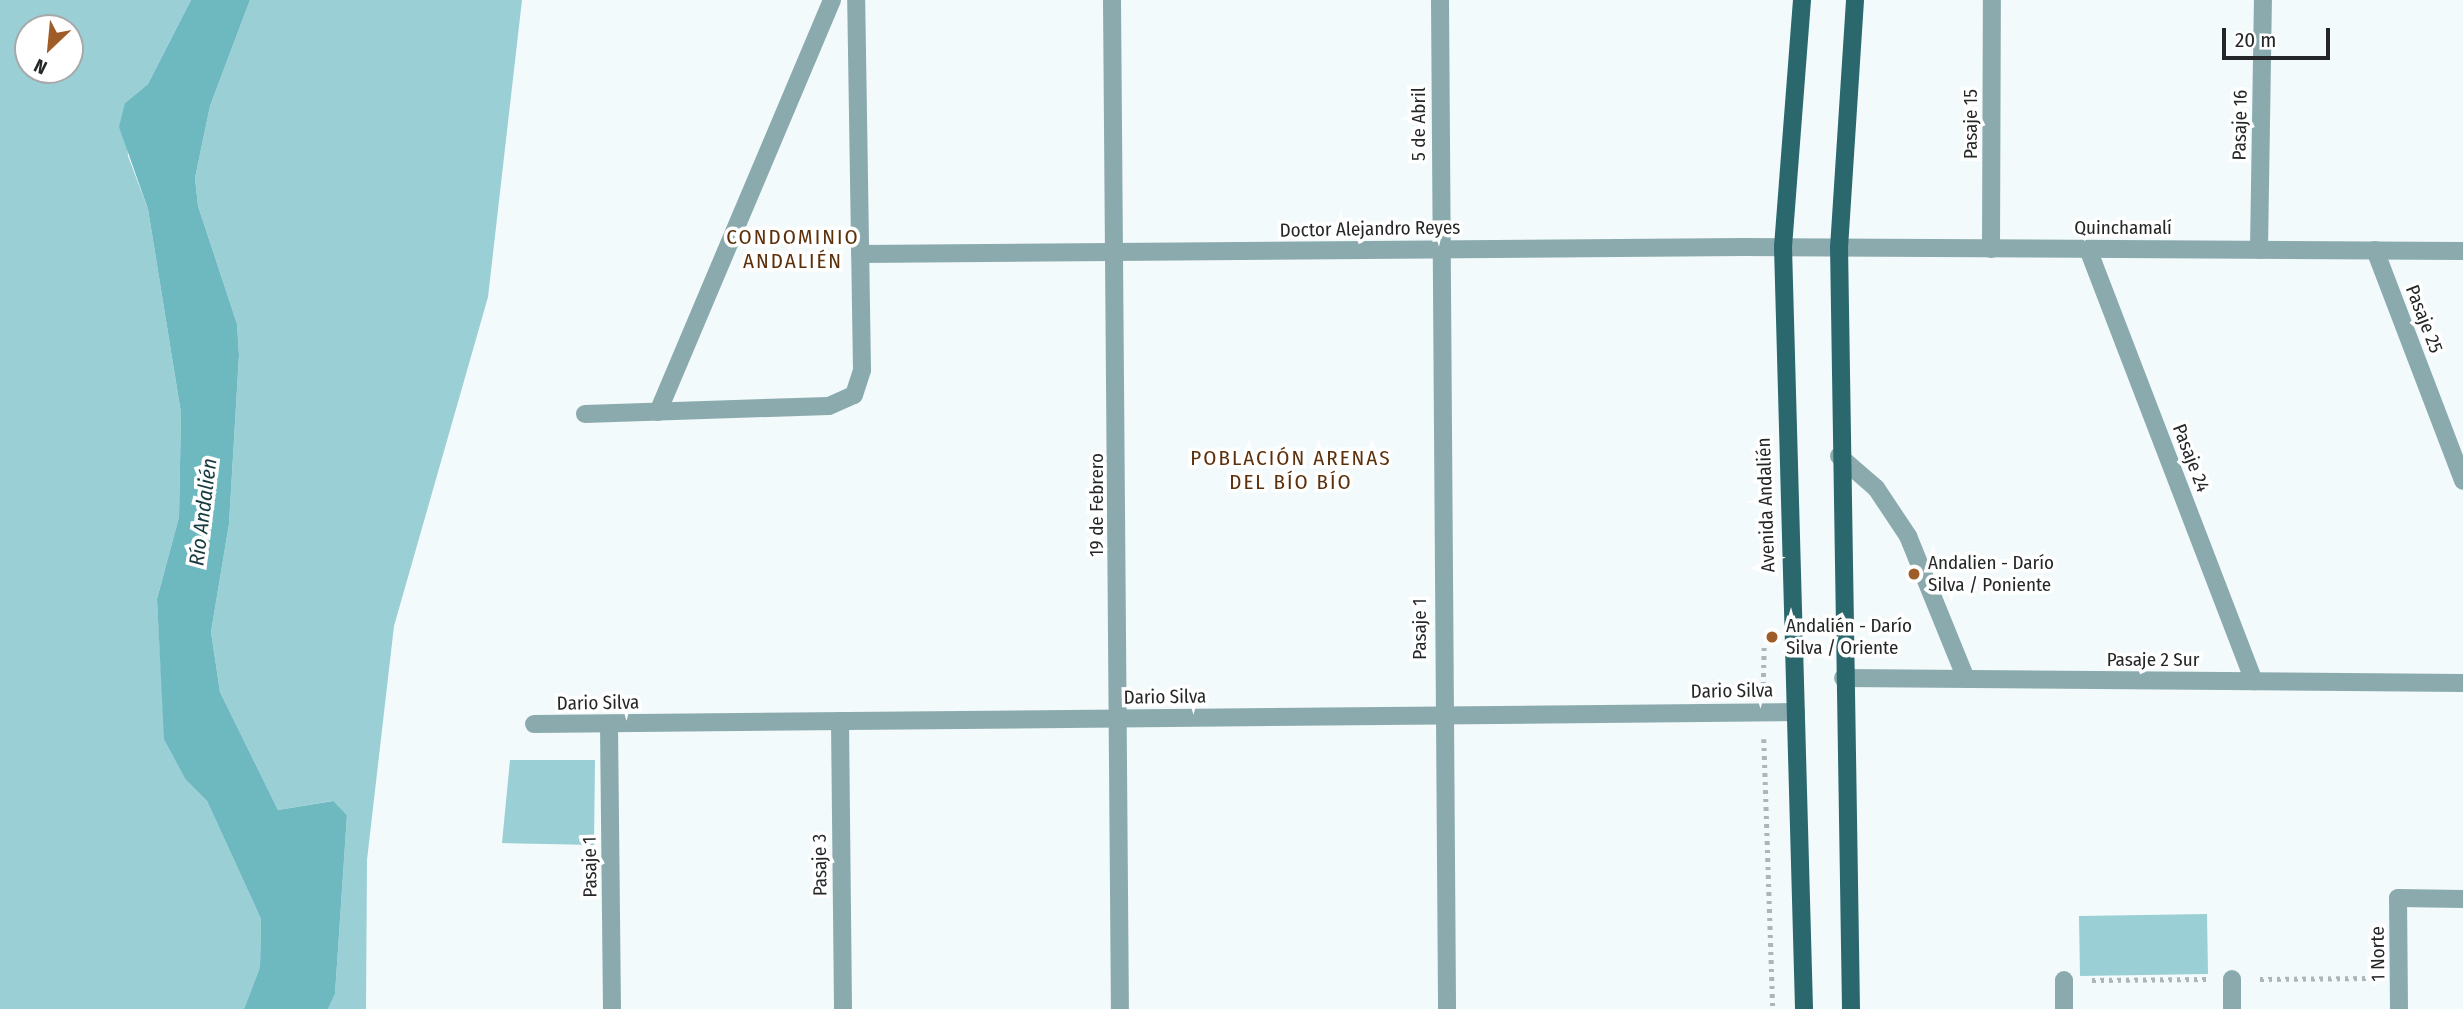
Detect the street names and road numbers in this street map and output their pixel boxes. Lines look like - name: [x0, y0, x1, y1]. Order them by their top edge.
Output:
- street label: 5 de Abril: [1408, 87, 1430, 161]
- street label: Pasaje 15: [1960, 89, 1982, 159]
- street label: Pasaje 16: [2228, 89, 2252, 161]
- street label: Doctor Alejandro Reyes: [1280, 216, 1460, 242]
- street label: Quinchamalí: [2074, 217, 2172, 239]
- street label: Pasaje 25: [2401, 282, 2447, 356]
- street label: Pasaje 24: [2168, 421, 2214, 495]
- street label: Avenida Andalién: [1752, 437, 1780, 573]
- street label: 19 de Febrero: [1086, 453, 1108, 557]
- street label: Pasaje 1: [1409, 598, 1431, 660]
- street label: Pasaje 2 Sur: [2107, 649, 2199, 671]
- street label: Dario Silva: [1691, 679, 1773, 703]
- street label: Dario Silva: [1124, 685, 1206, 709]
- street label: Dario Silva: [557, 691, 639, 715]
- street label: Pasaje 3: [808, 834, 832, 896]
- street label: Pasaje 1: [578, 836, 602, 898]
- street label: 1 Norte: [2366, 926, 2390, 982]

